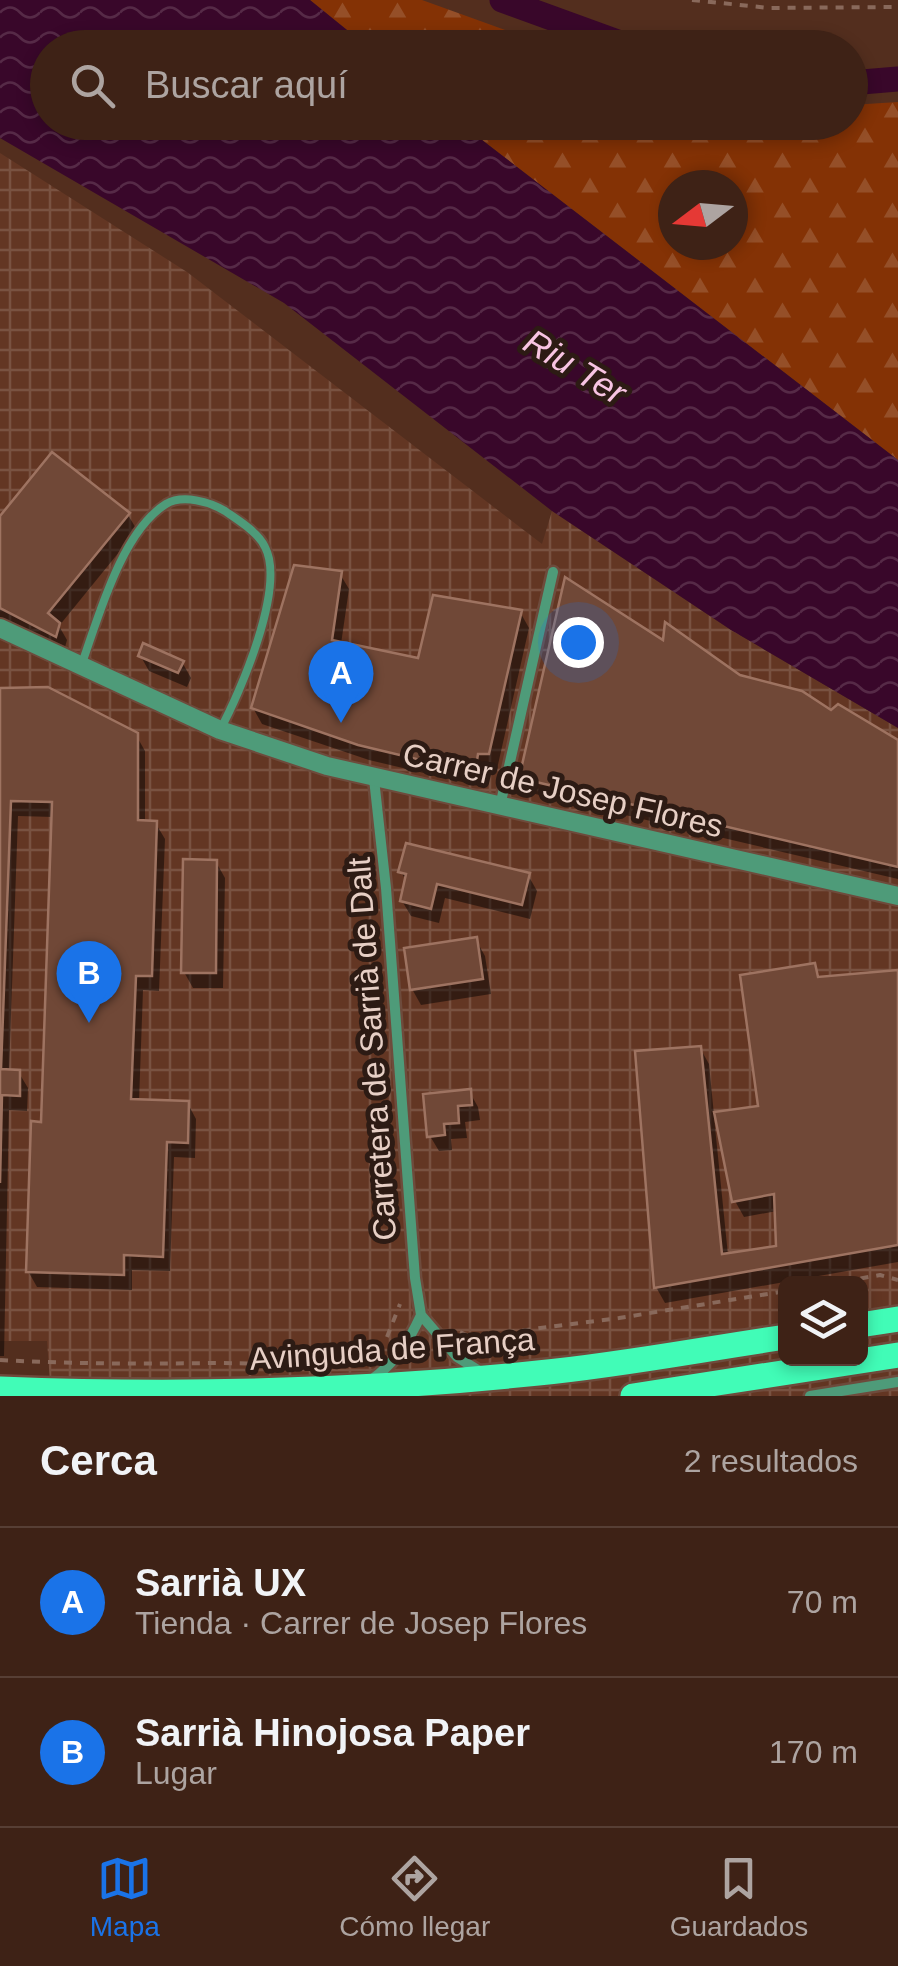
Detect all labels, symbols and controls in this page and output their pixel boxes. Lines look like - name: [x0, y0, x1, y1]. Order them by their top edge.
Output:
- search box: [30, 30, 868, 140]
- icon: search: [65, 58, 120, 113]
- text: Buscar aquí: [145, 64, 348, 106]
- north arrow: [658, 170, 748, 260]
- water label: Riu Ter: [517, 321, 634, 413]
- your location: [553, 617, 604, 668]
- pin: A: [308, 640, 374, 723]
- street label: Carrer de Josep Flores: [400, 736, 726, 844]
- street label: Carretera de Sarrià de Dalt: [341, 856, 403, 1242]
- pin: B: [56, 940, 122, 1023]
- map controls: [778, 1276, 868, 1366]
- button: layers: [778, 1276, 868, 1366]
- street label: Avinguda de França: [248, 1321, 536, 1377]
- text: Cerca: [40, 1437, 157, 1484]
- text: 2 resultados: [684, 1443, 858, 1479]
- text: Sarrià UX: [135, 1562, 306, 1604]
- text: A: [61, 1584, 84, 1620]
- text: 70 m: [787, 1584, 858, 1620]
- text: Tienda · Carrer de Josep Flores: [135, 1605, 587, 1641]
- text: Sarrià Hinojosa Paper: [135, 1712, 530, 1754]
- text: B: [61, 1734, 84, 1770]
- text: 170 m: [769, 1734, 858, 1770]
- text: Lugar: [135, 1755, 217, 1791]
- tab: Mapa: [90, 1851, 160, 1943]
- tab: Cómo llegar: [339, 1851, 490, 1943]
- tab: Guardados: [670, 1851, 808, 1943]

